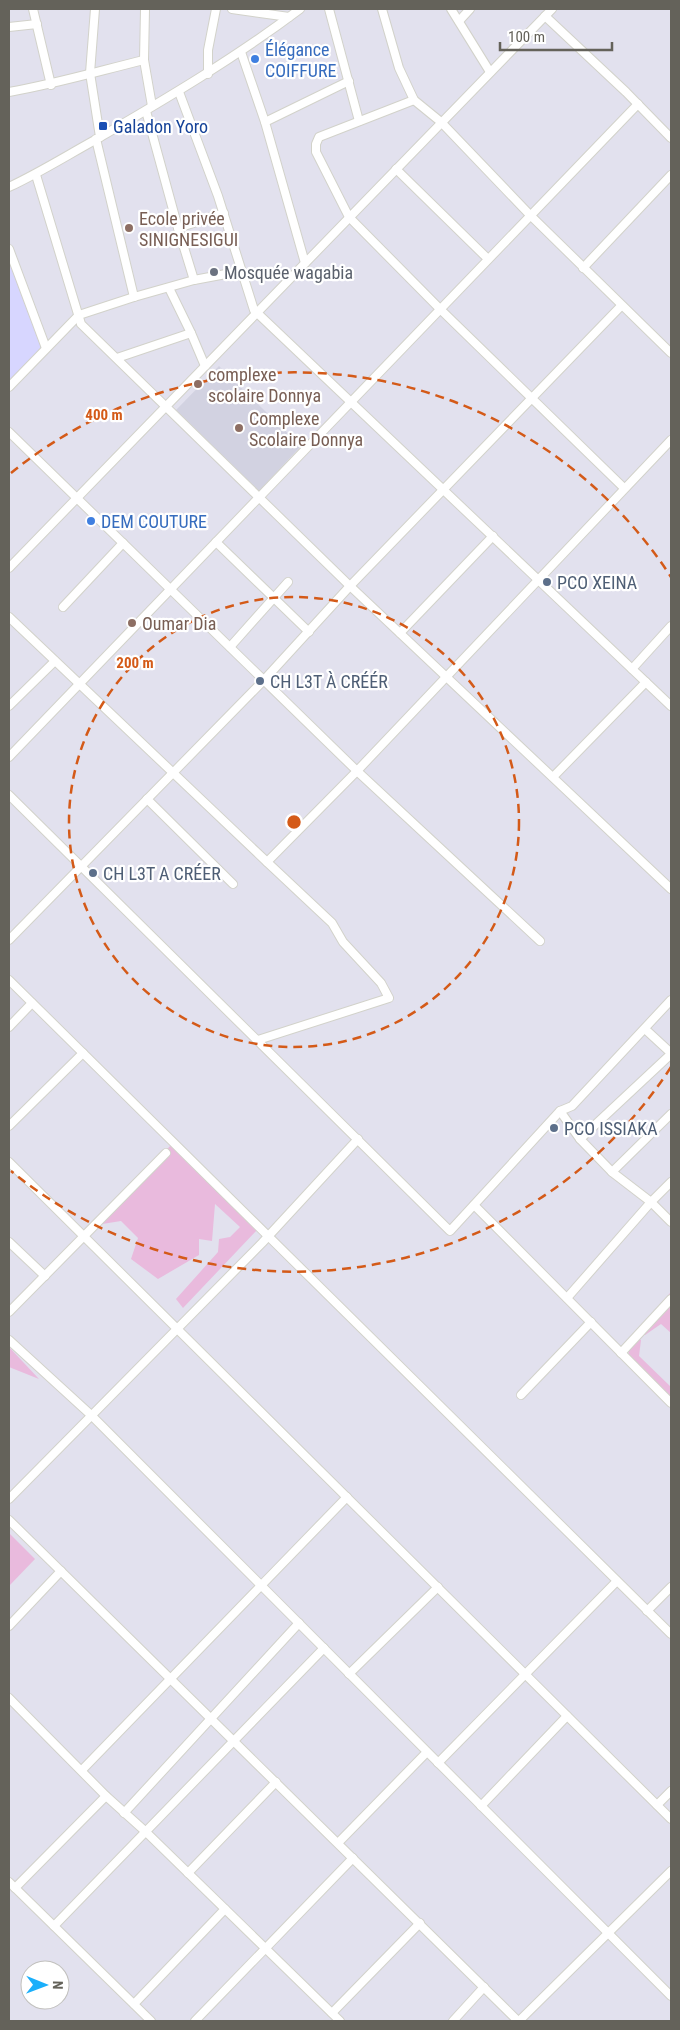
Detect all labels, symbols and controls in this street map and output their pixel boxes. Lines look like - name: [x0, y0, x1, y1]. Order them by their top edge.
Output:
- scale bar: [500, 20, 612, 52]
- text: 100 m: [508, 28, 545, 46]
- place label: Élégance COIFFURE: [265, 39, 336, 81]
- marker: Élégance COIFFURE: [249, 53, 261, 65]
- place label: Galadon Yoro: [113, 116, 208, 137]
- marker: Galadon Yoro: [97, 120, 109, 132]
- place label: Ecole privée SINIGNESIGUI: [139, 208, 238, 250]
- marker: Ecole privée SINIGNESIGUI: [123, 222, 135, 234]
- place label: Mosquée wagabia: [224, 262, 353, 283]
- marker: Mosquée wagabia: [208, 266, 220, 278]
- place label: complexe scolaire Donnya: [208, 364, 321, 406]
- marker: complexe scolaire Donnya: [192, 378, 204, 390]
- text: 400 m: [85, 406, 123, 424]
- place label: Complexe Scolaire Donnya: [249, 408, 363, 450]
- marker: Complexe Scolaire Donnya: [233, 422, 245, 434]
- place label: DEM COUTURE: [101, 511, 207, 532]
- marker: DEM COUTURE: [85, 515, 97, 527]
- place label: PCO XEINA: [557, 572, 638, 593]
- marker: PCO XEINA: [541, 576, 553, 588]
- place label: Oumar Dia: [142, 613, 216, 634]
- marker: Oumar Dia: [126, 617, 138, 629]
- text: 200 m: [116, 654, 154, 672]
- place label: CH L3T À CRÉÉR: [270, 671, 388, 692]
- marker: CH L3T À CRÉÉR: [254, 675, 266, 687]
- centre of rings: [285, 813, 303, 831]
- place label: CH L3T A CRÉER: [103, 863, 221, 884]
- marker: CH L3T A CRÉER: [87, 867, 99, 879]
- place label: PCO ISSIAKA: [564, 1118, 658, 1139]
- marker: PCO ISSIAKA: [548, 1122, 560, 1134]
- north arrow: [20, 1960, 70, 2010]
- text: N: [50, 1981, 66, 1990]

